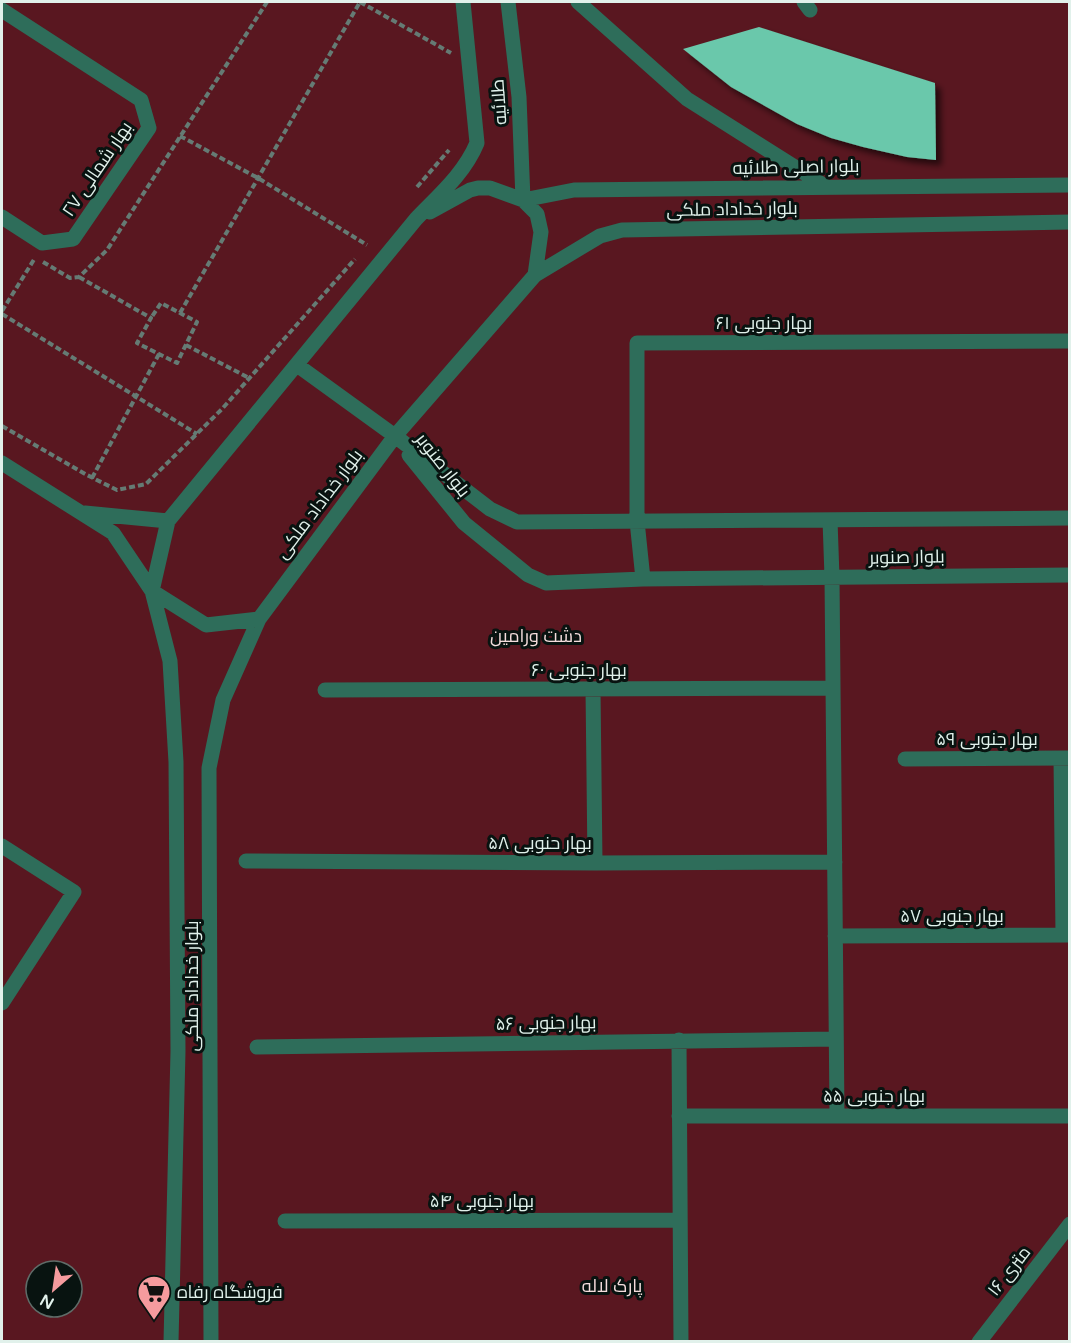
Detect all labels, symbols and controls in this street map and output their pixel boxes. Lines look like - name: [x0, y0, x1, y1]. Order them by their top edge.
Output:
- street label: طلائیه: [486, 78, 512, 126]
- street label: بهار شمالی ۲۷: [57, 117, 137, 221]
- street label: بلوار اصلی طلائیه: [732, 155, 860, 179]
- street label: بلوار خداداد ملکی: [666, 197, 798, 221]
- street label: بهار جنوبی ۶۱: [716, 312, 812, 334]
- street label: بلوار صنوبر: [410, 428, 475, 502]
- street label: بلوار خداداد ملکی: [271, 445, 367, 563]
- street label: بلوار صنوبر: [868, 545, 945, 569]
- park label: دشت ورامین: [490, 625, 582, 647]
- street label: بهار جنوبی ۶۰: [531, 659, 627, 681]
- street label: بهار جنوبی ۵۹: [936, 728, 1038, 750]
- street label: بهار حنوبی ۵۸: [488, 832, 592, 854]
- street label: بهار جنوبی ۵۷: [900, 905, 1004, 927]
- street label: بلوار خداداد ملکی: [181, 920, 203, 1052]
- street label: بهار جنوبی ۵۶: [495, 1011, 597, 1035]
- street label: بهار جنوبی ۵۵: [823, 1085, 925, 1107]
- street label: بهار جنوبی ۵۴: [430, 1190, 534, 1212]
- street label: ۱۶ متری: [983, 1242, 1035, 1300]
- north arrow: [24, 1259, 84, 1319]
- supermarket icon: فروشگاه رفاه: [136, 1274, 172, 1321]
- park label: پارک لاله: [582, 1275, 642, 1298]
- place label: فروشگاه رفاه: [177, 1281, 283, 1303]
- text: N: [37, 1289, 58, 1313]

